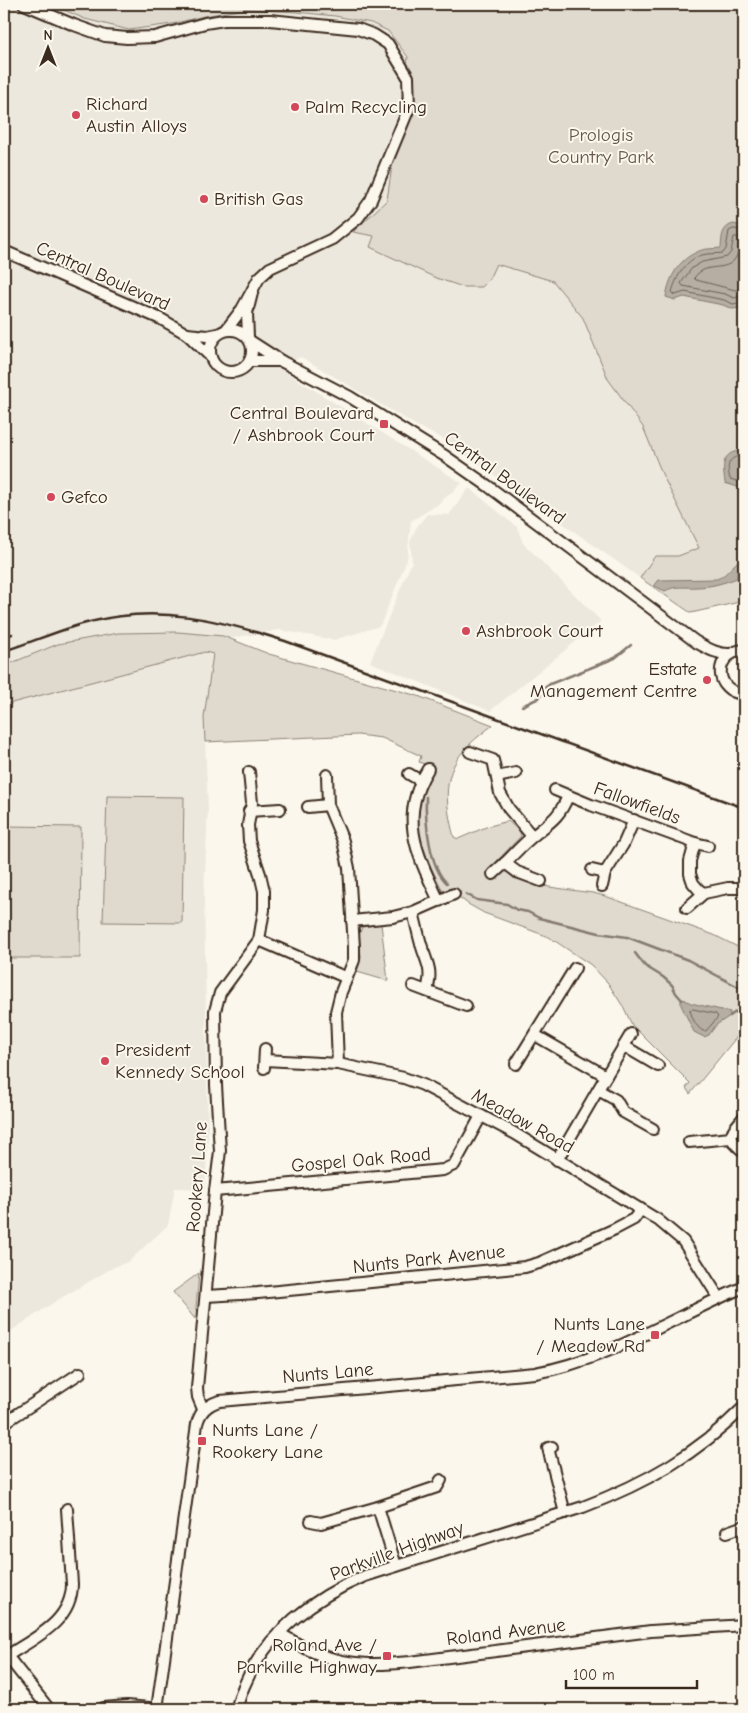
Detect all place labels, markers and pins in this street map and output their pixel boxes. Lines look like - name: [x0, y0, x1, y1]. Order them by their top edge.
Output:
- place label: Richard Austin Alloys: [86, 93, 187, 137]
- place label: Palm Recycling: [305, 96, 427, 118]
- marker: Palm Recycling: [289, 101, 301, 113]
- marker: Richard Austin Alloys: [70, 109, 82, 121]
- place label: British Gas: [214, 188, 303, 210]
- marker: British Gas: [198, 193, 210, 205]
- place label: Central Boulevard / Ashbrook Court: [230, 402, 375, 446]
- marker: Central Boulevard / Ashbrook Court: [378, 418, 390, 430]
- place label: Gefco: [61, 486, 108, 508]
- marker: Gefco: [45, 491, 57, 503]
- place label: Ashbrook Court: [476, 620, 603, 642]
- marker: Ashbrook Court: [460, 625, 472, 637]
- place label: Estate Management Centre: [530, 658, 697, 702]
- marker: Estate Management Centre: [701, 674, 713, 686]
- place label: President Kennedy School: [115, 1039, 245, 1083]
- marker: President Kennedy School: [99, 1055, 111, 1067]
- place label: Nunts Lane / Meadow Rd: [536, 1313, 645, 1357]
- marker: Nunts Lane / Meadow Rd: [649, 1329, 661, 1341]
- place label: Nunts Lane / Rookery Lane: [212, 1419, 323, 1463]
- marker: Nunts Lane / Rookery Lane: [196, 1435, 208, 1447]
- place label: Roland Ave / Parkville Highway: [237, 1634, 378, 1678]
- marker: Roland Ave / Parkville Highway: [381, 1650, 393, 1662]

